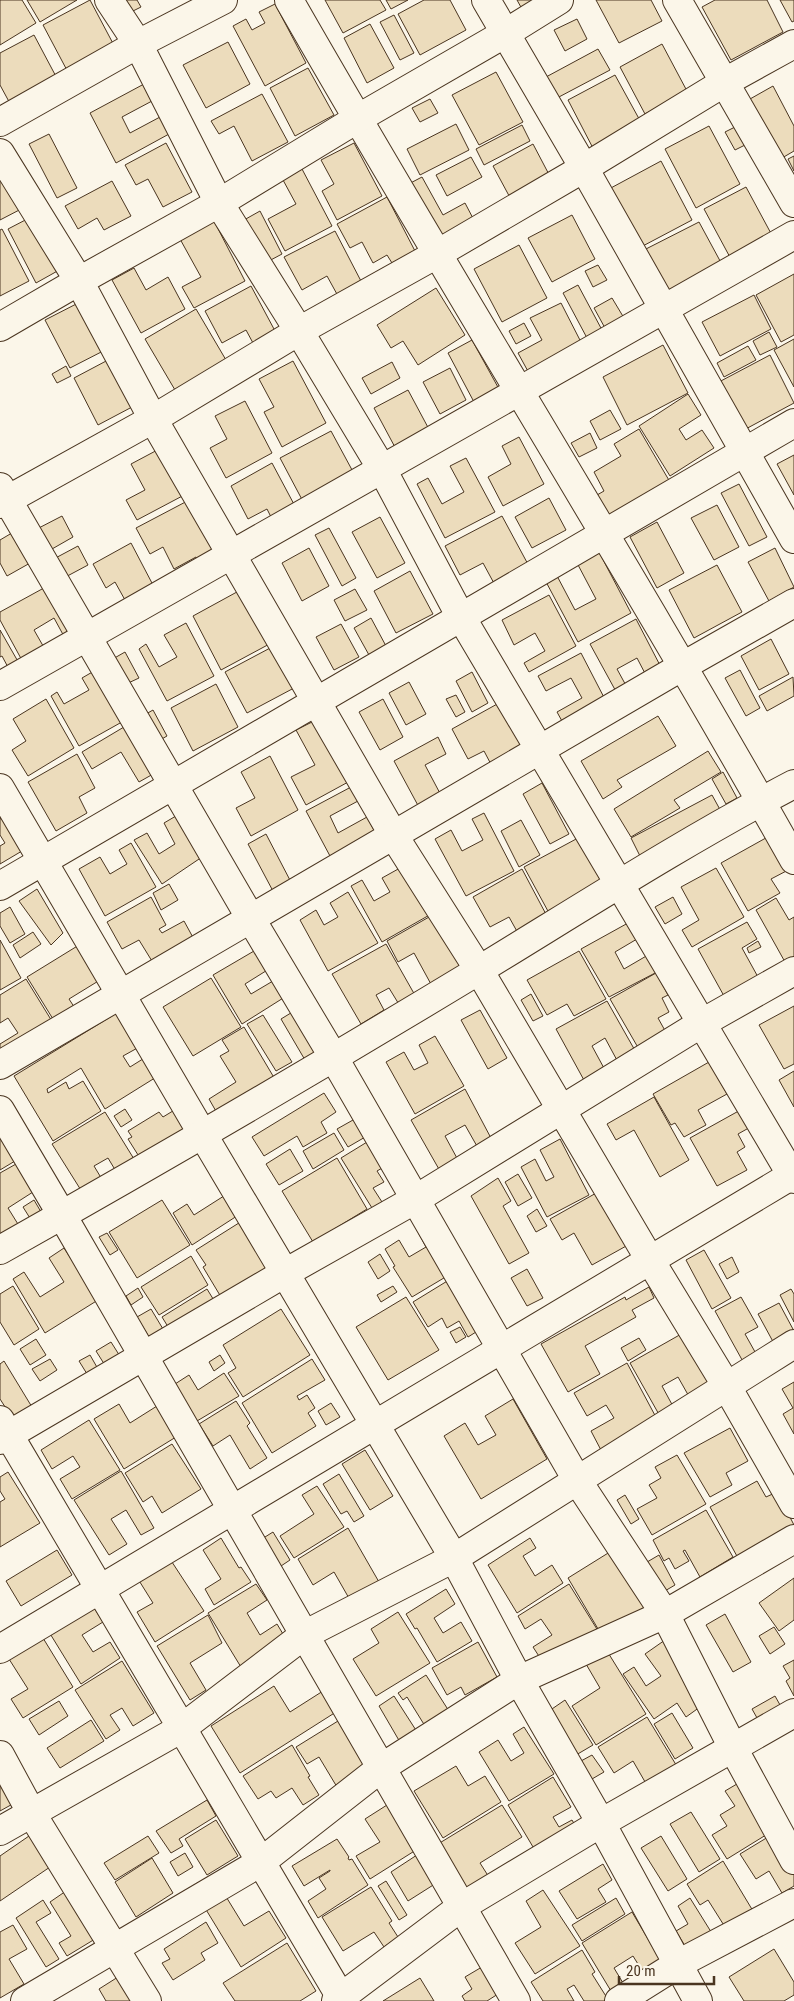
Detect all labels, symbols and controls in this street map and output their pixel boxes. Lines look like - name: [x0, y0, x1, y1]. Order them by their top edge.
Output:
- scale bar: [619, 1954, 714, 1986]
- text: 20 m: [626, 1962, 656, 1980]

